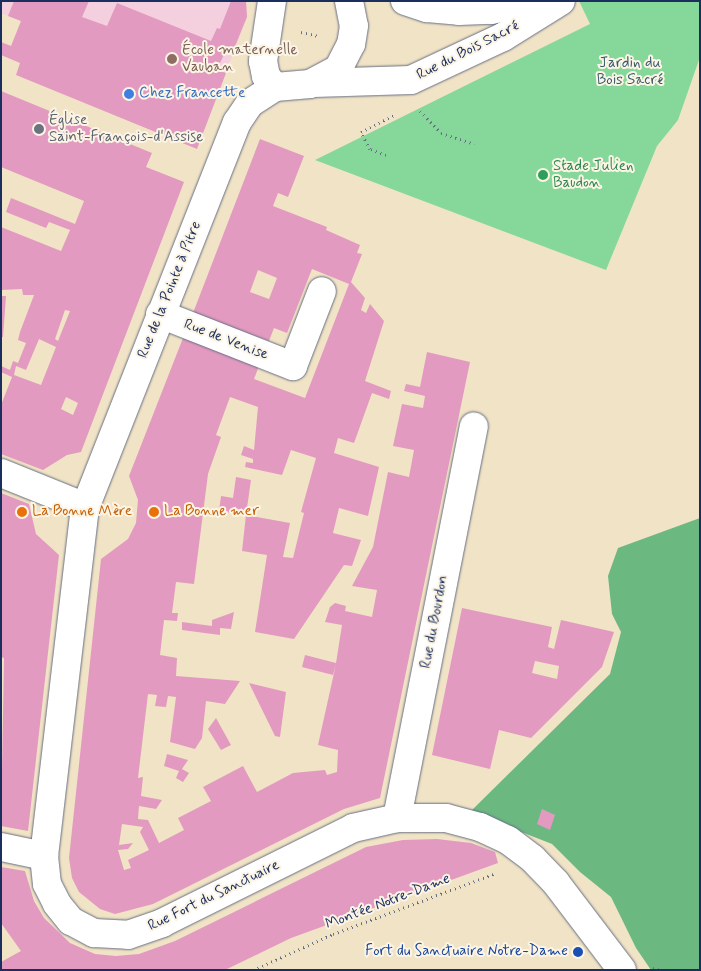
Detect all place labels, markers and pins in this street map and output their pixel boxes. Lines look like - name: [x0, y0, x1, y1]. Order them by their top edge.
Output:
- place label: École maternelle Vauban: [182, 41, 285, 76]
- marker: École maternelle Vauban: [166, 53, 178, 65]
- place label: Chez Francette: [139, 85, 245, 103]
- marker: Chez Francette: [123, 88, 135, 100]
- place label: Église Saint-François-d'Assise: [49, 111, 203, 146]
- marker: Église Saint-François-d'Assise: [33, 123, 45, 135]
- place label: Stade Julien Baudon: [553, 157, 632, 192]
- marker: Stade Julien Baudon: [537, 169, 549, 181]
- place label: La Bonne Mère: [32, 503, 133, 521]
- place label: La Bonne mer: [164, 503, 257, 521]
- marker: La Bonne Mère: [16, 506, 28, 518]
- marker: La Bonne mer: [148, 506, 160, 518]
- place label: Fort du Sanctuaire Notre-Dame: [368, 943, 568, 961]
- marker: Fort du Sanctuaire Notre-Dame: [572, 946, 584, 958]

